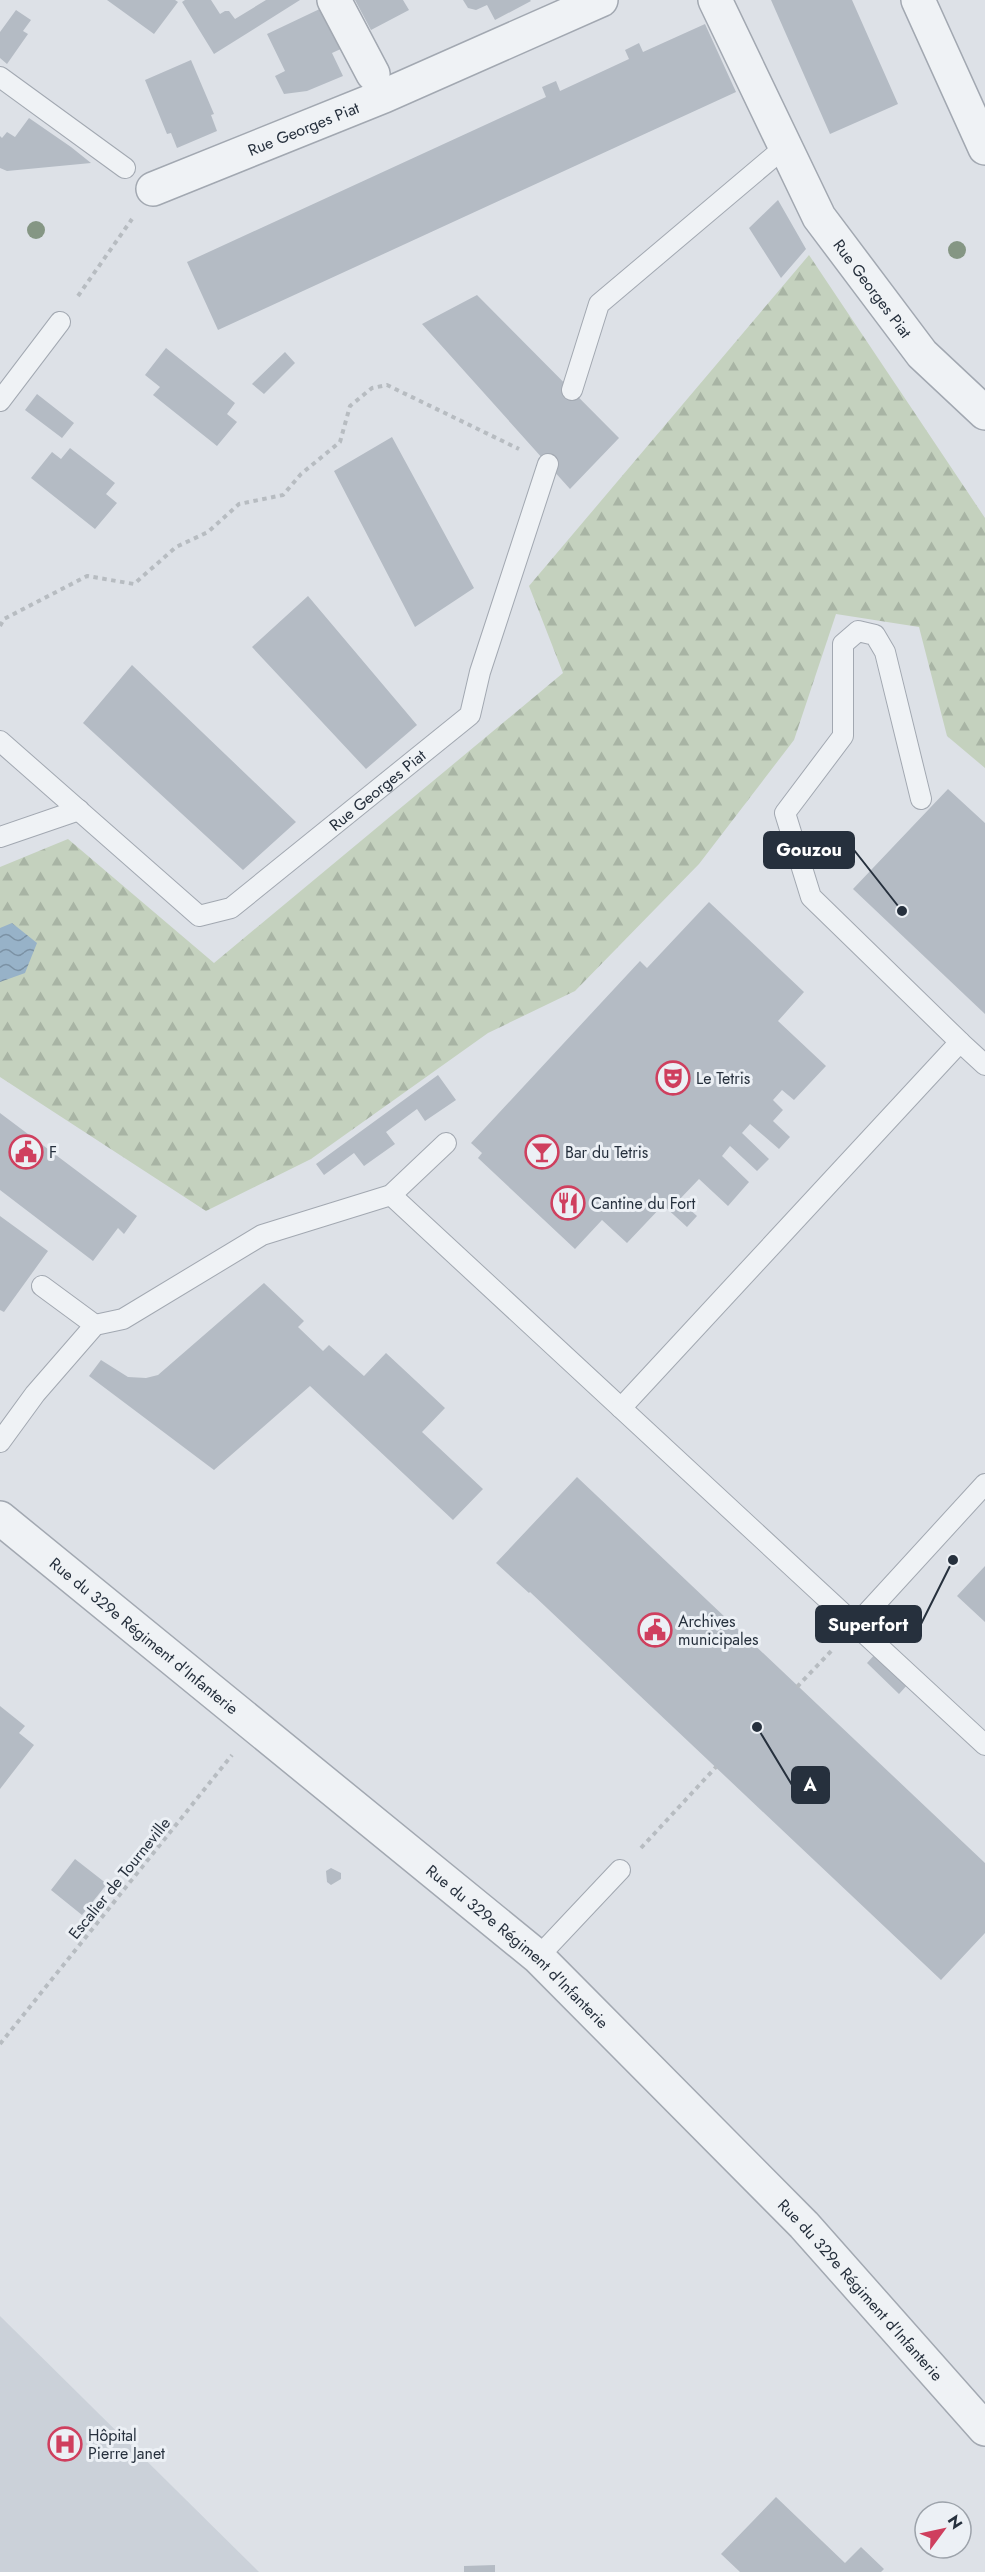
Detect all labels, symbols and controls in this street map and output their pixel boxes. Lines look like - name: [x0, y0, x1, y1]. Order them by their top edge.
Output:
- street label: Rue Georges Piat: [244, 96, 363, 162]
- street label: Rue Georges Piat: [828, 235, 917, 343]
- street label: Rue Georges Piat: [324, 744, 431, 836]
- callout: Gouzou: [764, 832, 854, 868]
- text: Gouzou: [776, 837, 842, 863]
- theatre icon: Le Tetris: [655, 1060, 691, 1096]
- place label: Le Tetris: [696, 1067, 750, 1090]
- public building icon: F: [8, 1134, 44, 1170]
- bar icon: Bar du Tetris: [524, 1134, 560, 1170]
- place label: F: [49, 1141, 57, 1164]
- place label: Bar du Tetris: [565, 1141, 648, 1164]
- restaurant icon: Cantine du Fort: [550, 1185, 586, 1221]
- place label: Cantine du Fort: [591, 1192, 696, 1215]
- street label: Rue du 329e Régiment d'Infanterie: [45, 1552, 243, 1720]
- callout: Superfort: [816, 1606, 921, 1642]
- place label: Archives municipales: [678, 1610, 758, 1651]
- public building icon: Archives municipales: [637, 1612, 673, 1648]
- text: Superfort: [828, 1612, 908, 1638]
- callout: A: [792, 1767, 829, 1803]
- text: A: [802, 1772, 817, 1798]
- street label: Escalier de Tourneville: [63, 1812, 176, 1944]
- street label: Rue du 329e Régiment d'Infanterie: [421, 1859, 614, 2034]
- street label: Rue du 329e Régiment d'Infanterie: [772, 2194, 948, 2386]
- place label: Hôpital Pierre Janet: [88, 2424, 165, 2465]
- hospital icon: Hôpital Pierre Janet: [47, 2426, 83, 2462]
- north arrow: [913, 2500, 973, 2560]
- text: N: [942, 2511, 968, 2534]

